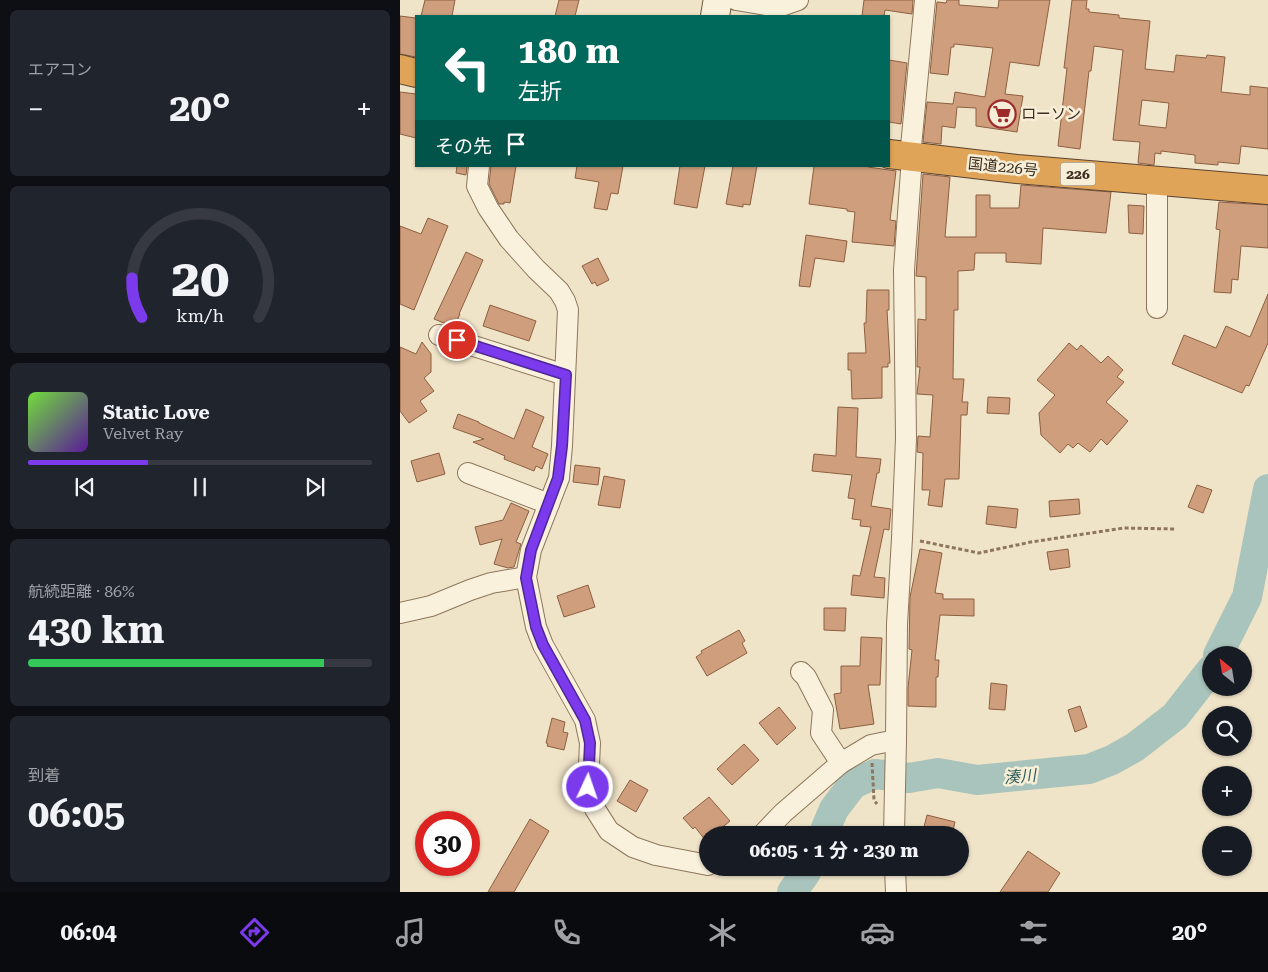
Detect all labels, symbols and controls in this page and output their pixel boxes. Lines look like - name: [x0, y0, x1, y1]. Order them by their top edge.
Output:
- text: 180 m: [518, 31, 619, 72]
- icon: left: [435, 35, 500, 100]
- text: エアコン: [28, 60, 92, 79]
- text: 左折: [518, 79, 562, 104]
- text: 20°: [169, 86, 231, 130]
- text: −: [28, 93, 44, 126]
- text: +: [356, 93, 372, 126]
- supermarket icon: ローソン: [987, 99, 1017, 129]
- place label: ローソン: [1021, 105, 1081, 123]
- icon: arrive: [502, 130, 530, 158]
- text: その先: [435, 135, 492, 158]
- street label: 国道226号: [967, 154, 1039, 180]
- road number: 226: [1060, 162, 1096, 185]
- text: 20: [171, 248, 229, 309]
- text: km/h: [176, 305, 224, 326]
- pin: [436, 319, 478, 361]
- icon: arrive: [443, 326, 471, 354]
- text: Static Love: [103, 401, 210, 424]
- text: Velvet Ray: [103, 424, 183, 443]
- icon: previous: [71, 473, 99, 501]
- icon: pause: [186, 473, 214, 501]
- icon: next: [301, 473, 329, 501]
- text: 航続距離 · 86%: [28, 582, 135, 601]
- text: 430 km: [28, 608, 164, 652]
- north arrow: [1202, 646, 1252, 696]
- map controls: [1202, 646, 1252, 876]
- button: search: [1202, 706, 1252, 756]
- position arrow: [561, 760, 613, 812]
- water label: 湊川: [1003, 765, 1039, 787]
- text: 到着: [28, 766, 60, 785]
- button: +: [1202, 766, 1252, 816]
- text: 06:05: [28, 792, 125, 836]
- speed limit sign: 30: [415, 811, 480, 876]
- button: −: [1202, 826, 1252, 876]
- text: 06:05 · 1 分 · 230 m: [749, 839, 919, 862]
- icon: directions: [237, 915, 272, 950]
- icon: music: [393, 915, 428, 950]
- icon: phone: [549, 915, 584, 950]
- icon: climate: [705, 915, 740, 950]
- icon: car: [860, 915, 895, 950]
- icon: filters: [1016, 915, 1051, 950]
- text: 06:04: [60, 920, 117, 945]
- text: 20°: [1172, 920, 1208, 945]

